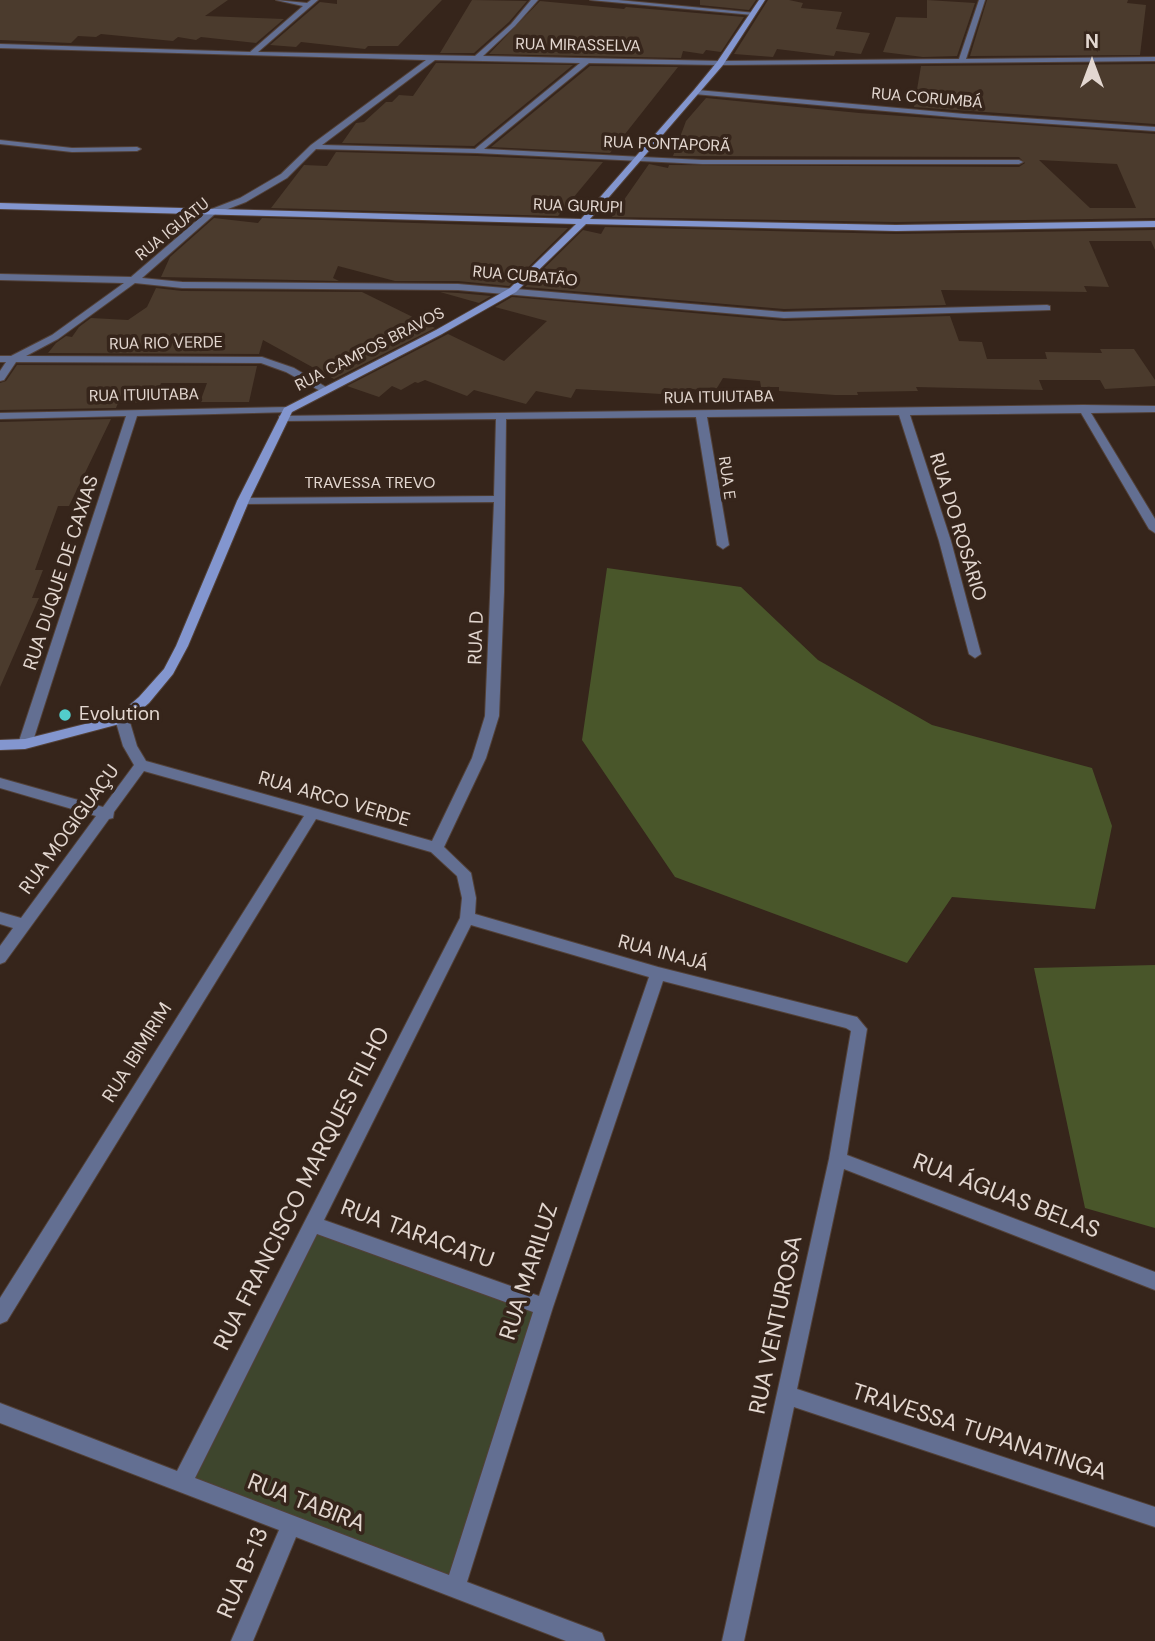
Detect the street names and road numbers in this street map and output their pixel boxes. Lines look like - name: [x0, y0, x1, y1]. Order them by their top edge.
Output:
- street label: RUA MIRASSELVA: [515, 35, 641, 57]
- street label: RUA CORUMBÁ: [870, 85, 984, 113]
- street label: RUA PONTAPORÃ: [603, 133, 731, 157]
- street label: RUA IGUATU: [132, 195, 214, 265]
- street label: RUA GURUPI: [533, 196, 623, 218]
- street label: RUA CUBATÃO: [472, 263, 578, 291]
- street label: RUA CAMPOS BRAVOS: [292, 304, 448, 396]
- street label: RUA RIO VERDE: [109, 333, 223, 355]
- street label: RUA ITUIUTABA: [89, 385, 199, 407]
- street label: RUA ITUIUTABA: [664, 387, 774, 409]
- street label: RUA DO ROSÁRIO: [924, 450, 990, 604]
- street label: RUA E: [713, 455, 739, 501]
- street label: RUA DUQUE DE CAXIAS: [20, 473, 104, 673]
- street label: TRAVESSA TREVO: [305, 474, 435, 494]
- street label: RUA D: [465, 611, 489, 665]
- street label: RUA MOGIGUAÇU: [15, 761, 125, 899]
- street label: RUA ARCO VERDE: [256, 767, 412, 833]
- street label: RUA INAJÁ: [615, 931, 711, 977]
- street label: RUA IBIMIRIM: [98, 999, 178, 1107]
- street label: RUA FRANCISCO MARQUES FILHO: [209, 1023, 397, 1355]
- street label: RUA ÁGUAS BELAS: [909, 1149, 1103, 1245]
- street label: RUA TARACATU: [336, 1194, 498, 1276]
- street label: RUA MARILUZ: [495, 1200, 565, 1344]
- street label: RUA VENTUROSA: [745, 1233, 809, 1417]
- street label: TRAVESSA TUPANATINGA: [848, 1379, 1110, 1487]
- street label: RUA TABIRA: [243, 1469, 369, 1539]
- street label: RUA B-13: [212, 1523, 276, 1623]

